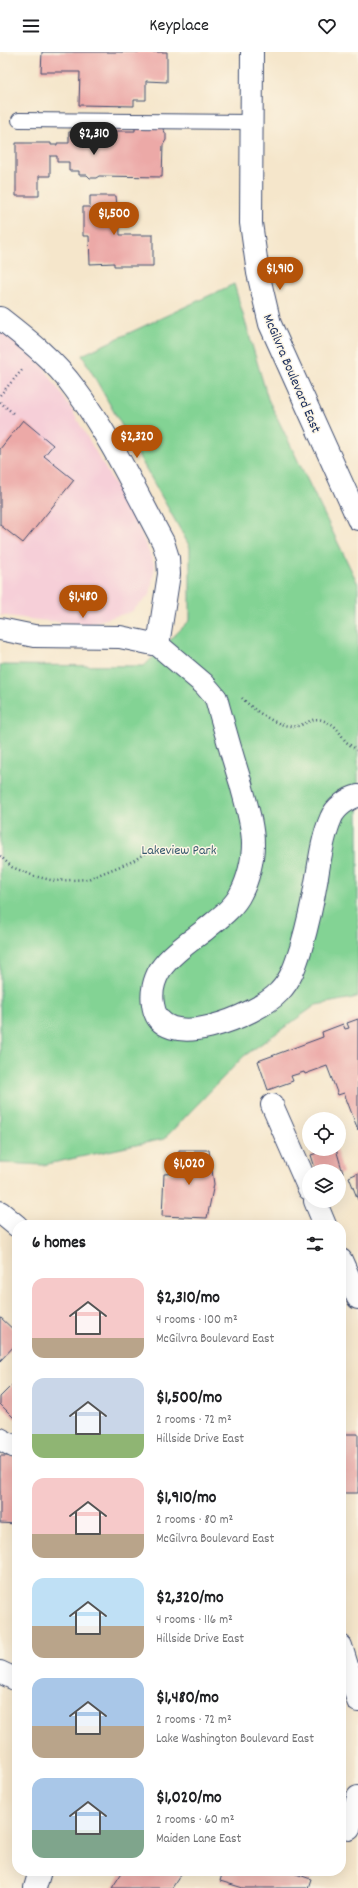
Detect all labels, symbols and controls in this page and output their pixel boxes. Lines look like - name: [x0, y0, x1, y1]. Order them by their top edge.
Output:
- text: Keyplace: [149, 14, 209, 39]
- icon: menu: [20, 15, 42, 37]
- icon: heart: [316, 15, 338, 37]
- pin: $2,310: [61, 122, 127, 156]
- text: $2,310: [79, 125, 109, 144]
- pin: $1,500: [81, 202, 147, 236]
- text: $1,500: [98, 205, 130, 224]
- pin: $1,910: [247, 257, 313, 291]
- text: $1,910: [266, 260, 294, 279]
- street label: McGilvra Boulevard East: [257, 311, 325, 436]
- pin: $2,320: [104, 425, 170, 459]
- text: $2,320: [120, 428, 154, 447]
- pin: $1,480: [50, 585, 116, 619]
- text: $1,480: [68, 588, 98, 607]
- park label: Lakeview Park: [142, 841, 217, 861]
- map controls: [302, 1112, 346, 1208]
- button: locate: [302, 1112, 346, 1156]
- pin: $1,020: [156, 1152, 222, 1186]
- text: $1,020: [173, 1155, 205, 1174]
- button: layers: [302, 1164, 346, 1208]
- text: 6 homes: [32, 1232, 86, 1256]
- icon: filters: [304, 1233, 326, 1255]
- text: $2,310/mo: [156, 1287, 220, 1311]
- icon: home: [64, 1294, 112, 1342]
- text: 4 rooms · 100 m²: [156, 1311, 238, 1330]
- text: McGilvra Boulevard East: [156, 1330, 274, 1349]
- text: $1,500/mo: [156, 1387, 222, 1411]
- icon: home: [64, 1394, 112, 1442]
- text: 2 rooms · 72 m²: [156, 1411, 232, 1430]
- text: Hillside Drive East: [156, 1430, 244, 1449]
- text: $1,910/mo: [156, 1487, 216, 1511]
- icon: home: [64, 1494, 112, 1542]
- text: 2 rooms · 80 m²: [156, 1511, 233, 1530]
- text: McGilvra Boulevard East: [156, 1530, 274, 1549]
- text: $2,320/mo: [156, 1587, 224, 1611]
- icon: home: [64, 1594, 112, 1642]
- text: 4 rooms · 116 m²: [156, 1611, 233, 1630]
- text: Hillside Drive East: [156, 1630, 244, 1649]
- text: $1,480/mo: [156, 1687, 219, 1711]
- icon: home: [64, 1694, 112, 1742]
- text: 2 rooms · 72 m²: [156, 1711, 232, 1730]
- text: Lake Washington Boulevard East: [156, 1730, 314, 1749]
- text: $1,020/mo: [156, 1787, 222, 1811]
- icon: home: [64, 1794, 112, 1842]
- text: 2 rooms · 60 m²: [156, 1811, 234, 1830]
- text: Maiden Lane East: [156, 1830, 241, 1849]

